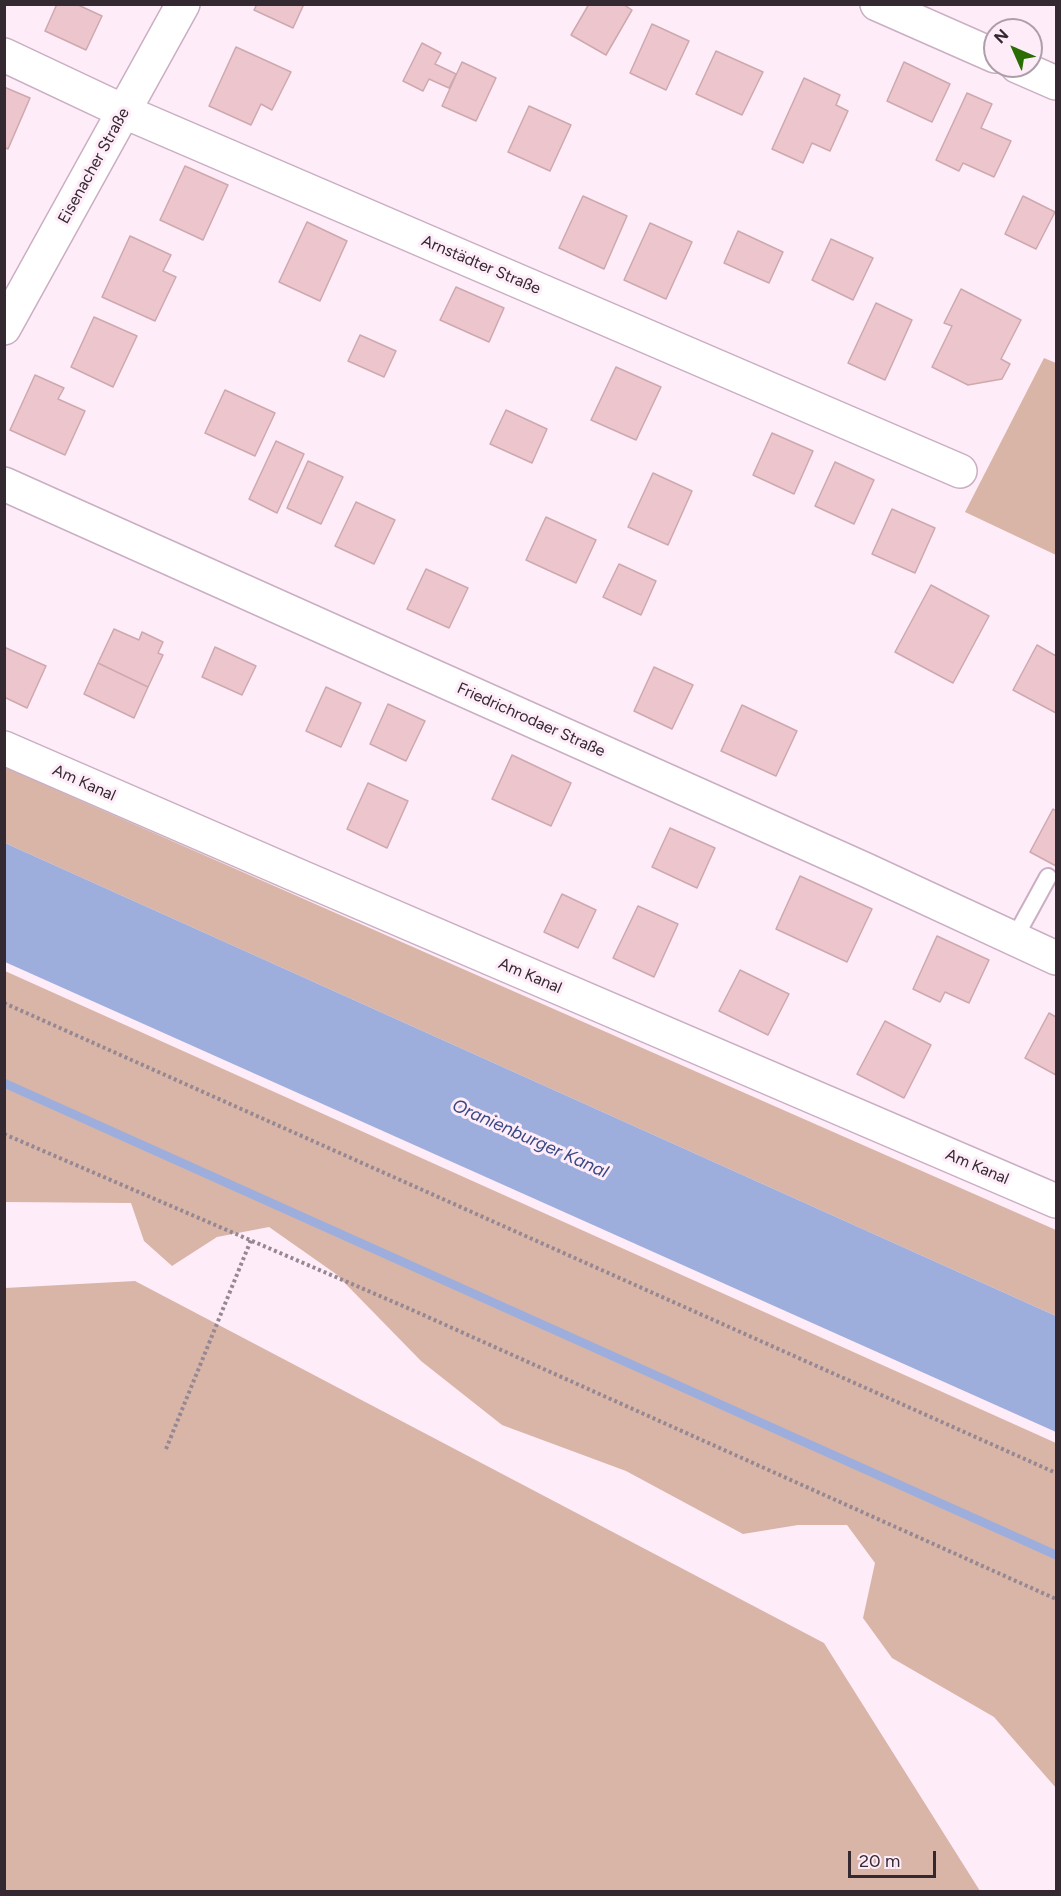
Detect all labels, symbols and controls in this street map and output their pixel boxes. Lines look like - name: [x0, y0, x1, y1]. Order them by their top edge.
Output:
- north arrow: [983, 18, 1043, 78]
- text: N: [990, 25, 1012, 47]
- street label: Eisenacher Straße: [54, 105, 134, 227]
- street label: Arnstädter Straße: [419, 231, 543, 299]
- street label: Friedrichrodaer Straße: [454, 679, 608, 761]
- street label: Am Kanal: [50, 761, 118, 805]
- street label: Am Kanal: [496, 954, 564, 998]
- water label: Oranienburger Kanal: [449, 1095, 611, 1183]
- street label: Am Kanal: [943, 1145, 1011, 1189]
- scale bar: [851, 1839, 940, 1877]
- text: 20 m: [859, 1850, 900, 1872]

